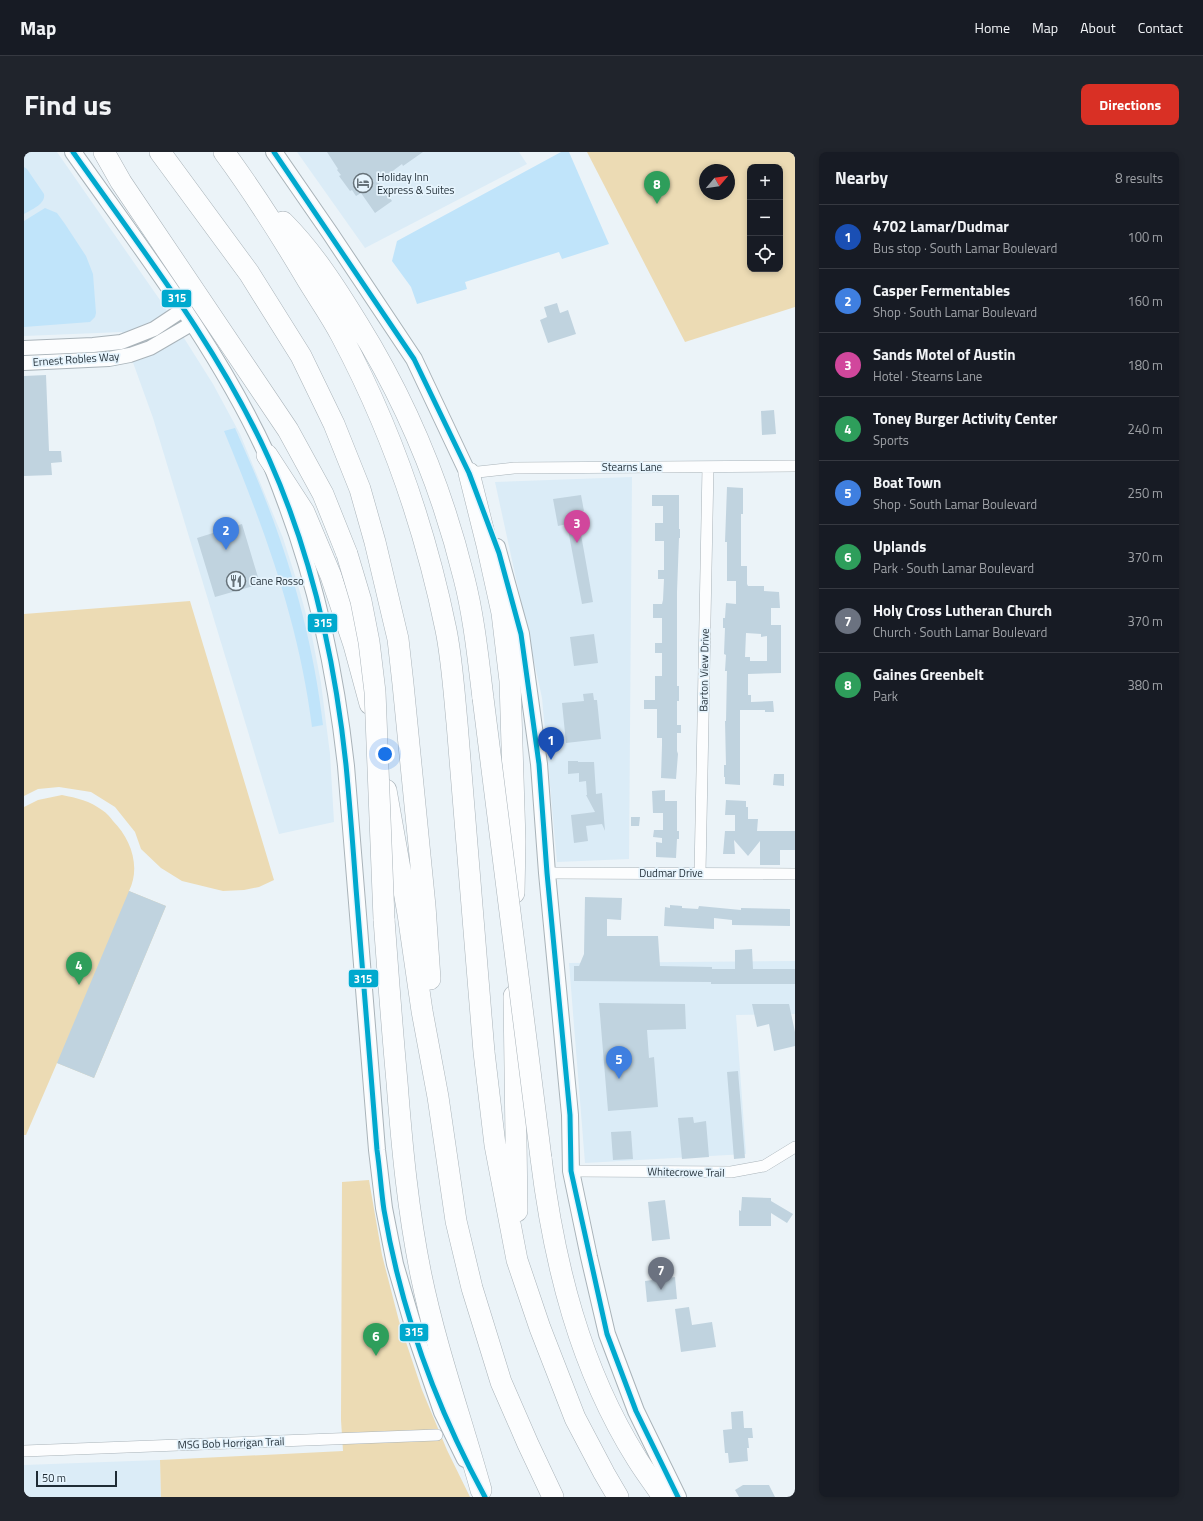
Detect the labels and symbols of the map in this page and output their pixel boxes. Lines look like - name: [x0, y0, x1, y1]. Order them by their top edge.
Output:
- north arrow: [699, 164, 735, 200]
- place label: Holiday Inn Express & Suites: [377, 169, 454, 198]
- pin: 8: [644, 171, 670, 204]
- hotel icon: Holiday Inn Express & Suites: [352, 172, 374, 194]
- line badge: 315: [161, 289, 192, 308]
- text: 315: [168, 290, 186, 306]
- street label: Ernest Robles Way: [32, 348, 121, 370]
- street label: Stearns Lane: [602, 459, 663, 475]
- pin: 3: [564, 510, 590, 543]
- pin: 2: [213, 517, 239, 550]
- restaurant icon: Cane Rosso: [225, 570, 247, 592]
- place label: Cane Rosso: [250, 573, 304, 589]
- line badge: 315: [307, 613, 338, 633]
- text: 315: [314, 615, 332, 631]
- street label: Barton View Drive: [695, 628, 713, 712]
- pin: 1: [538, 727, 564, 760]
- your location: [375, 744, 395, 764]
- street label: Dudmar Drive: [639, 865, 703, 881]
- pin: 4: [66, 952, 92, 985]
- line badge: 315: [348, 969, 379, 988]
- text: 315: [354, 971, 372, 987]
- pin: 5: [606, 1046, 632, 1079]
- street label: Whitecrowe Trail: [647, 1163, 725, 1181]
- pin: 7: [648, 1257, 674, 1290]
- pin: 6: [363, 1323, 389, 1356]
- line badge: 315: [399, 1323, 429, 1342]
- text: 315: [405, 1324, 423, 1340]
- street label: MSG Bob Horrigan Trail: [177, 1433, 285, 1453]
- scale bar: [36, 1469, 117, 1488]

